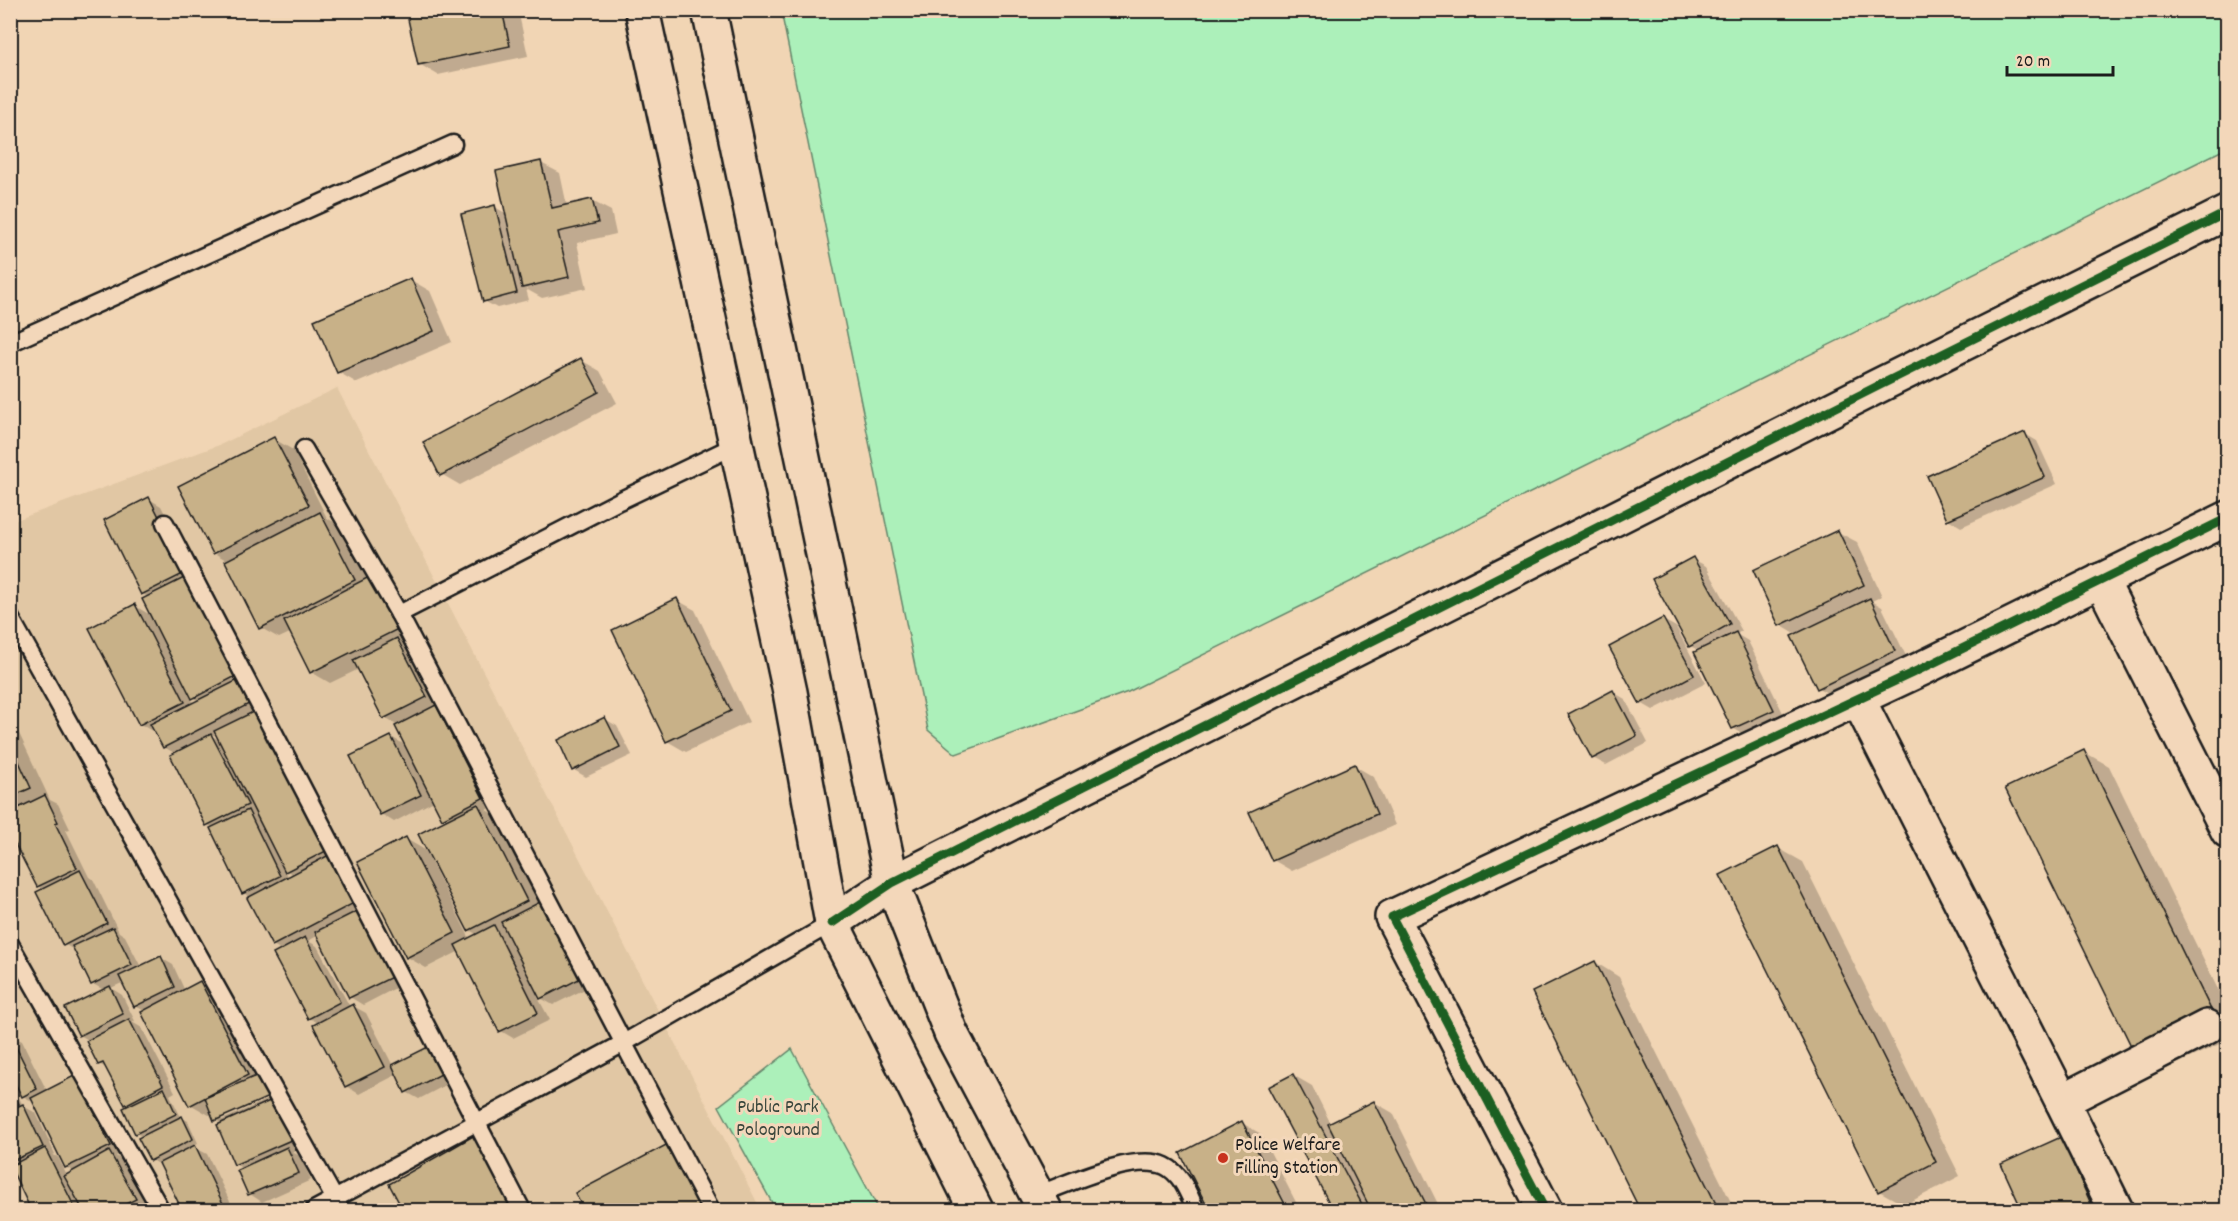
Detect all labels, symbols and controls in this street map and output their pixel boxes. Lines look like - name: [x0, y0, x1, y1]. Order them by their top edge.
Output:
- scale bar: [2007, 39, 2114, 77]
- text: 20 m: [2016, 50, 2050, 75]
- park label: Public Park Pologround: [736, 1094, 820, 1145]
- place label: Police Welfare Filling Station: [1235, 1132, 1341, 1183]
- marker: Police Welfare Filling Station: [1216, 1151, 1230, 1165]

